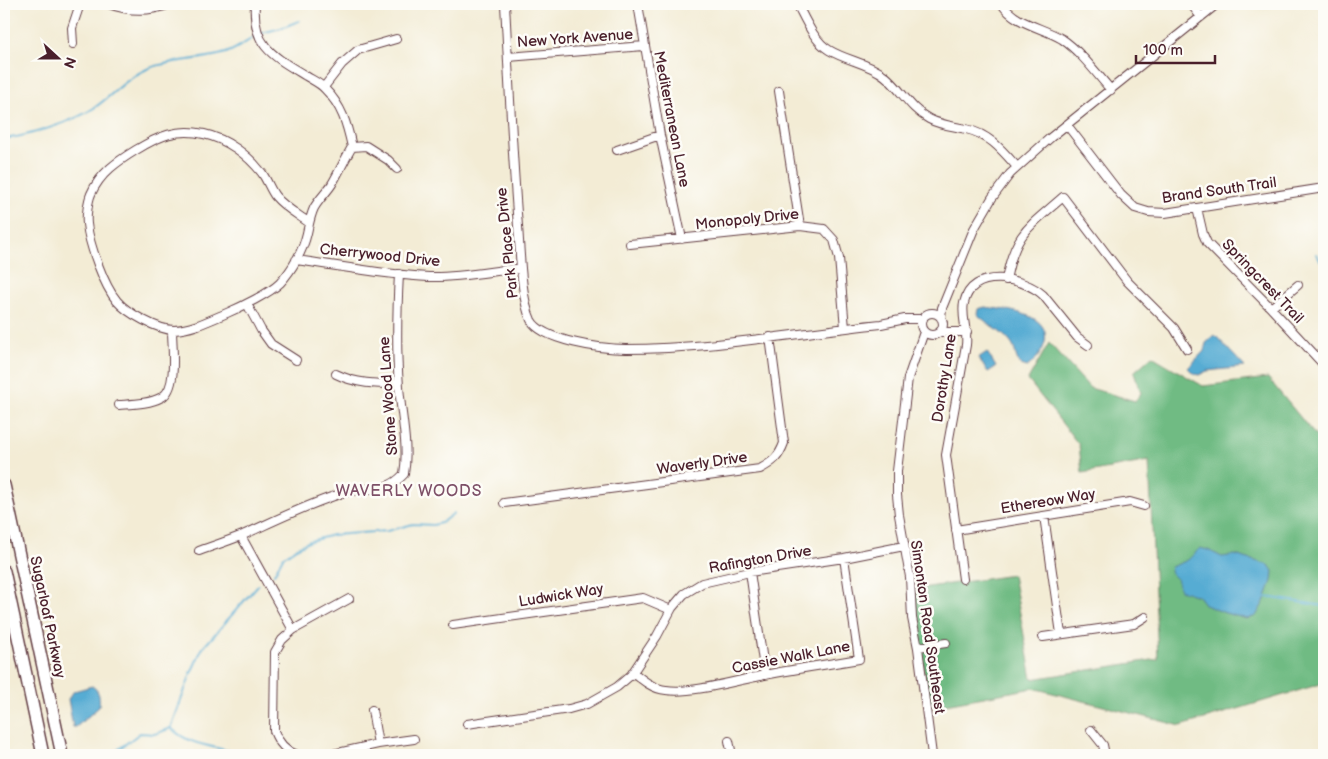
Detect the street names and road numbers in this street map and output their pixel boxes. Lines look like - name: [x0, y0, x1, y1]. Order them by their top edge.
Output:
- street label: New York Avenue: [516, 25, 634, 52]
- street label: Mediterranean Lane: [649, 49, 694, 189]
- street label: Brand South Trail: [1160, 173, 1278, 208]
- street label: Park Place Drive: [492, 186, 523, 299]
- street label: Monopoly Drive: [694, 205, 800, 234]
- street label: Springcrest Trail: [1218, 235, 1308, 328]
- street label: Cherrywood Drive: [319, 240, 441, 271]
- street label: Dorothy Lane: [928, 332, 961, 424]
- street label: Stone Wood Lane: [375, 336, 402, 456]
- street label: Waverly Drive: [656, 448, 749, 479]
- street label: Ethereow Way: [999, 485, 1097, 518]
- street label: Simonton Road Southeast: [906, 539, 949, 716]
- street label: Rafington Drive: [707, 541, 813, 578]
- street label: Sugarloaf Parkway: [25, 554, 70, 680]
- street label: Ludwick Way: [517, 579, 605, 612]
- street label: Cassie Walk Lane: [730, 637, 852, 678]

